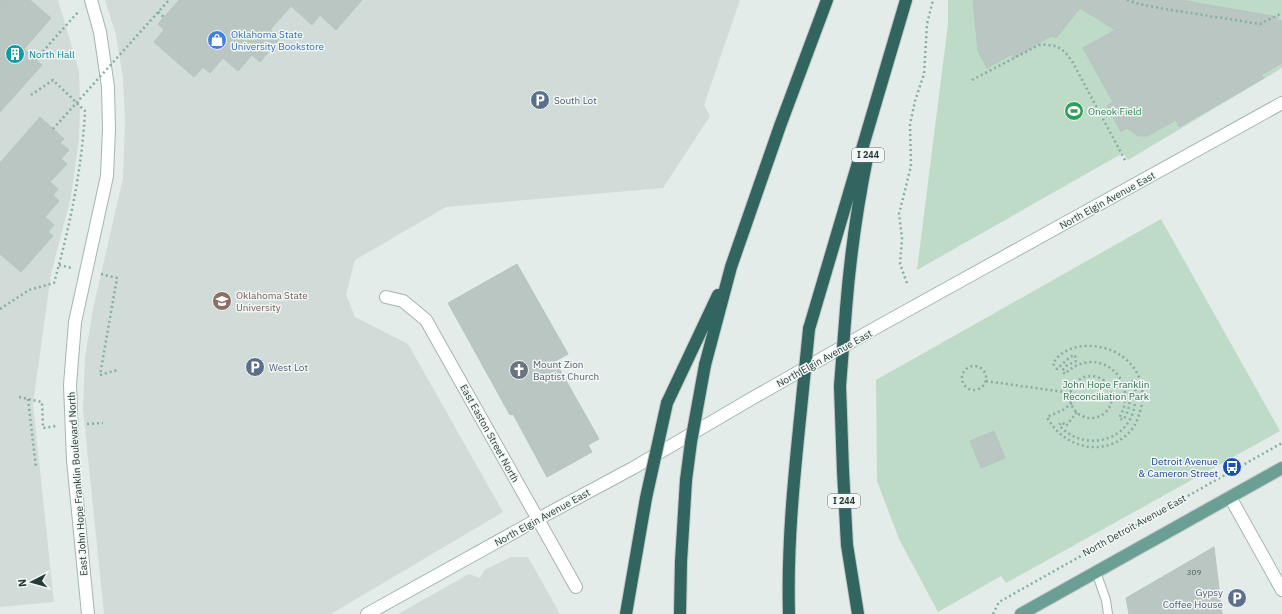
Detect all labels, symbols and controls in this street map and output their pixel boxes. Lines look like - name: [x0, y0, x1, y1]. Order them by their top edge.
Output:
- place label: Oklahoma State University Bookstore: [231, 28, 325, 53]
- shop icon: Oklahoma State University Bookstore: [206, 29, 228, 51]
- building icon: North Hall: [4, 43, 26, 65]
- place label: North Hall: [29, 48, 75, 61]
- parking icon: South Lot: [529, 89, 551, 111]
- place label: South Lot: [554, 94, 597, 107]
- sports icon: Oneok Field: [1063, 100, 1085, 122]
- place label: Oneok Field: [1088, 105, 1142, 118]
- road number: I 244: [852, 148, 884, 162]
- street label: North Elgin Avenue East: [1057, 168, 1158, 232]
- place label: Oklahoma State University: [236, 289, 308, 314]
- school or university icon: Oklahoma State University: [211, 290, 233, 312]
- street label: North Elgin Avenue East: [774, 326, 875, 390]
- parking icon: West Lot: [244, 356, 266, 378]
- place label: Mount Zion Baptist Church: [533, 358, 599, 383]
- church icon: Mount Zion Baptist Church: [508, 359, 530, 381]
- place label: West Lot: [269, 361, 308, 374]
- park label: John Hope Franklin Reconciliation Park: [1063, 378, 1150, 403]
- street label: East Easton Street North: [457, 382, 522, 485]
- street label: East John Hope Franklin Boulevard North: [65, 391, 90, 576]
- place label: Detroit Avenue & Cameron Street: [1138, 455, 1218, 480]
- bus stop icon: Detroit Avenue & Cameron Street: [1221, 456, 1243, 478]
- street label: North Elgin Avenue East: [492, 485, 593, 549]
- street label: North Detroit Avenue East: [1080, 491, 1189, 559]
- road number: I 244: [828, 494, 860, 508]
- north arrow: [12, 562, 52, 602]
- house number: 309: [1187, 567, 1201, 577]
- text: N: [15, 578, 29, 588]
- place label: Gypsy Coffee House: [1163, 586, 1223, 611]
- parking icon: Gypsy Coffee House: [1226, 587, 1248, 609]

